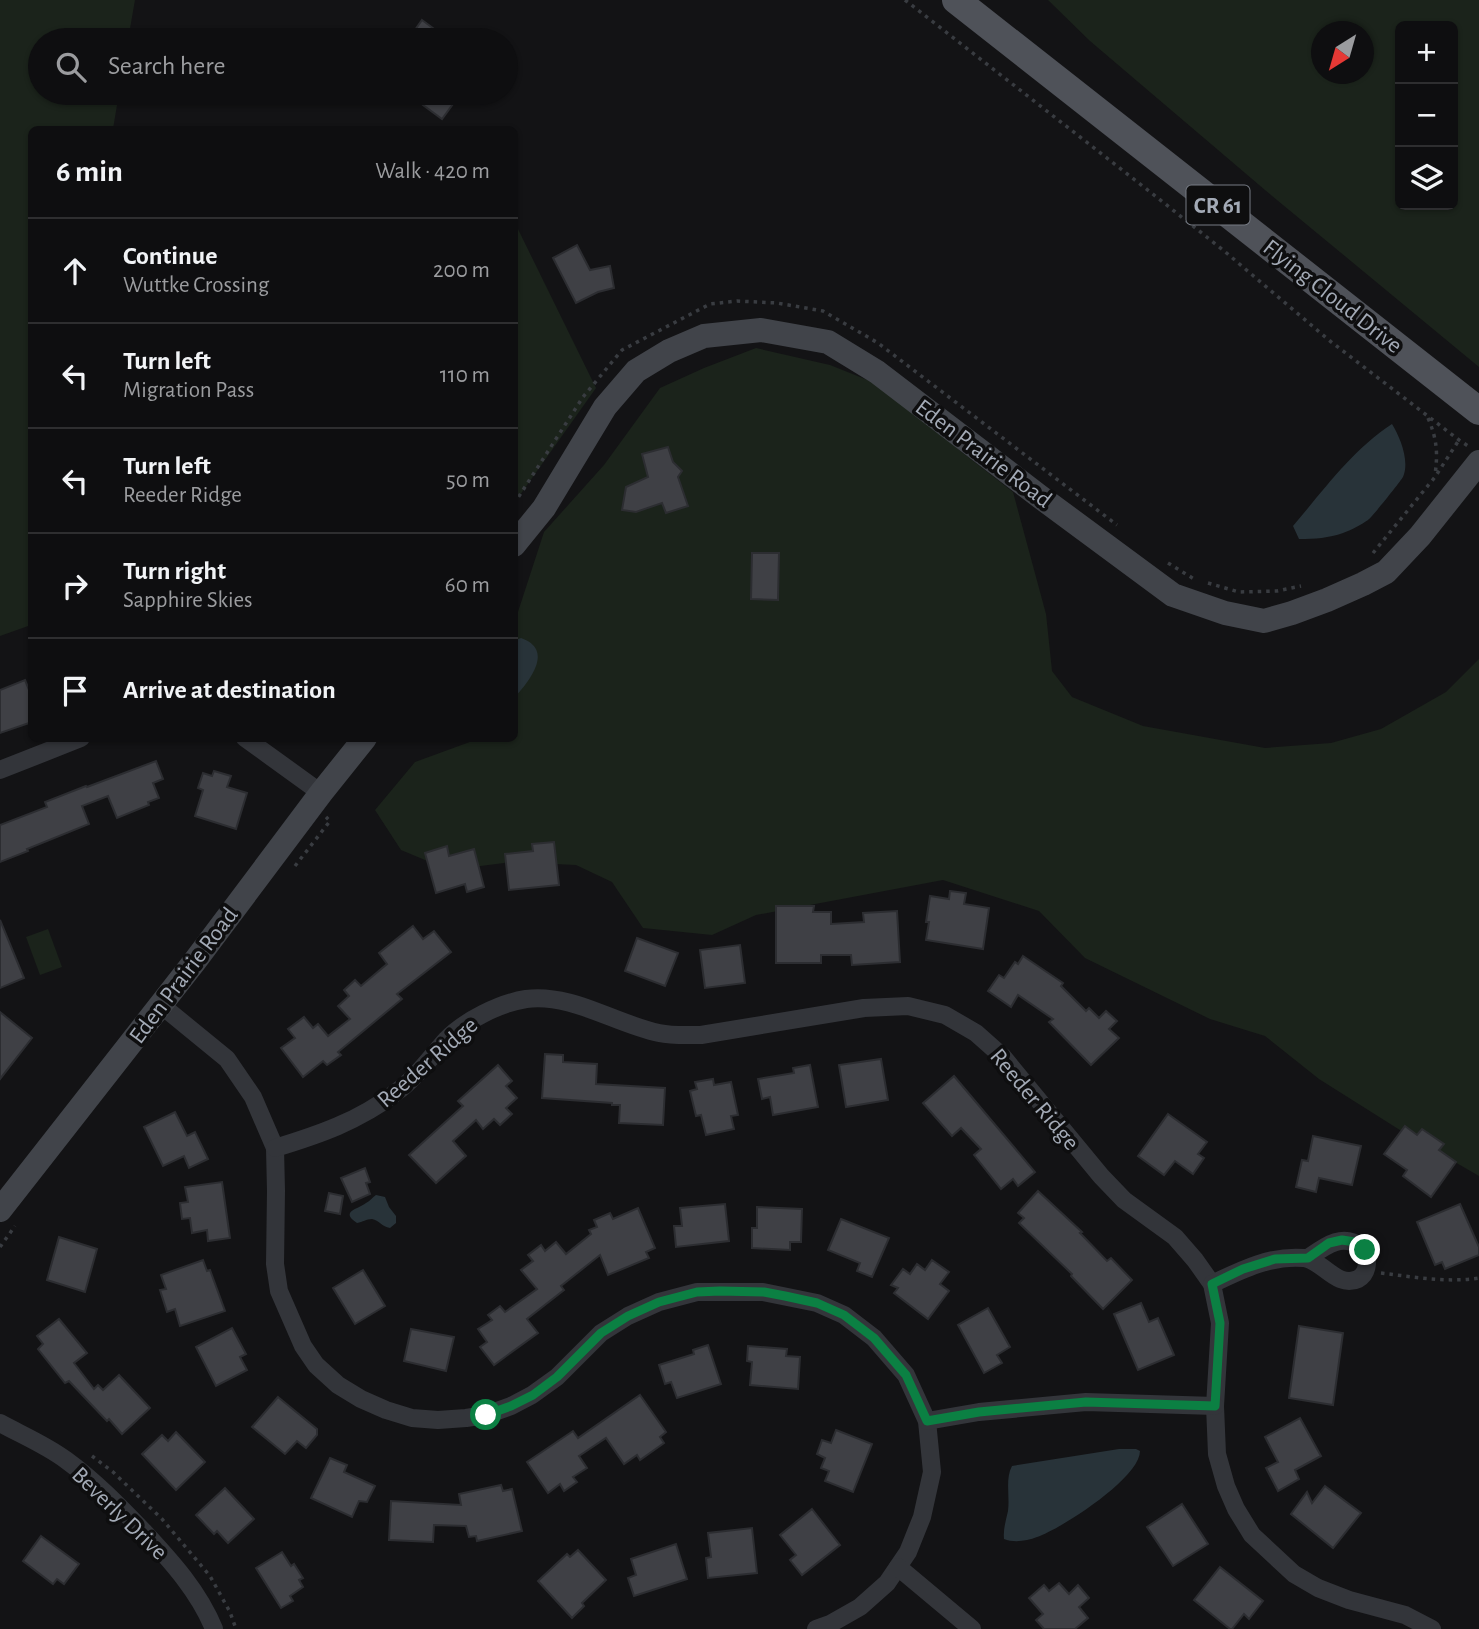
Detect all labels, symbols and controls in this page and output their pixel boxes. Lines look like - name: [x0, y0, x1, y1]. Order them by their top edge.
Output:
- north arrow: [1311, 21, 1374, 84]
- map controls: [1395, 21, 1458, 210]
- button: +: [1395, 21, 1458, 84]
- search box: [28, 28, 518, 105]
- icon: search: [52, 48, 90, 86]
- text: Search here: [108, 53, 226, 79]
- button: −: [1395, 84, 1458, 147]
- button: layers: [1395, 147, 1458, 210]
- text: 6 min: [56, 157, 123, 187]
- text: Walk · 420 m: [375, 160, 490, 183]
- road number: CR 61: [1186, 186, 1250, 224]
- street label: Flying Cloud Drive: [1258, 235, 1406, 358]
- text: Continue: [123, 243, 218, 269]
- icon: ahead: [56, 252, 94, 290]
- text: 200 m: [433, 259, 490, 282]
- text: Wuttke Crossing: [123, 274, 269, 297]
- text: Turn left: [123, 348, 211, 374]
- icon: left: [56, 357, 94, 395]
- text: 110 m: [440, 364, 490, 387]
- text: Migration Pass: [123, 379, 254, 402]
- street label: Eden Prairie Road: [911, 395, 1056, 513]
- text: Turn left: [123, 453, 211, 479]
- icon: left: [56, 462, 94, 500]
- text: 50 m: [446, 469, 490, 492]
- text: Reeder Ridge: [123, 484, 242, 507]
- text: Turn right: [123, 558, 226, 584]
- icon: right: [56, 567, 94, 605]
- text: 60 m: [445, 574, 490, 597]
- text: Sapphire Skies: [123, 589, 253, 612]
- icon: arrive: [56, 672, 94, 710]
- text: Arrive at destination: [123, 677, 336, 703]
- street label: Eden Prairie Road: [125, 903, 243, 1048]
- street label: Reeder Ridge: [373, 1013, 482, 1113]
- street label: Reeder Ridge: [985, 1044, 1083, 1155]
- route end: [1349, 1234, 1380, 1265]
- route start: [470, 1399, 501, 1430]
- street label: Beverly Drive: [67, 1463, 172, 1565]

